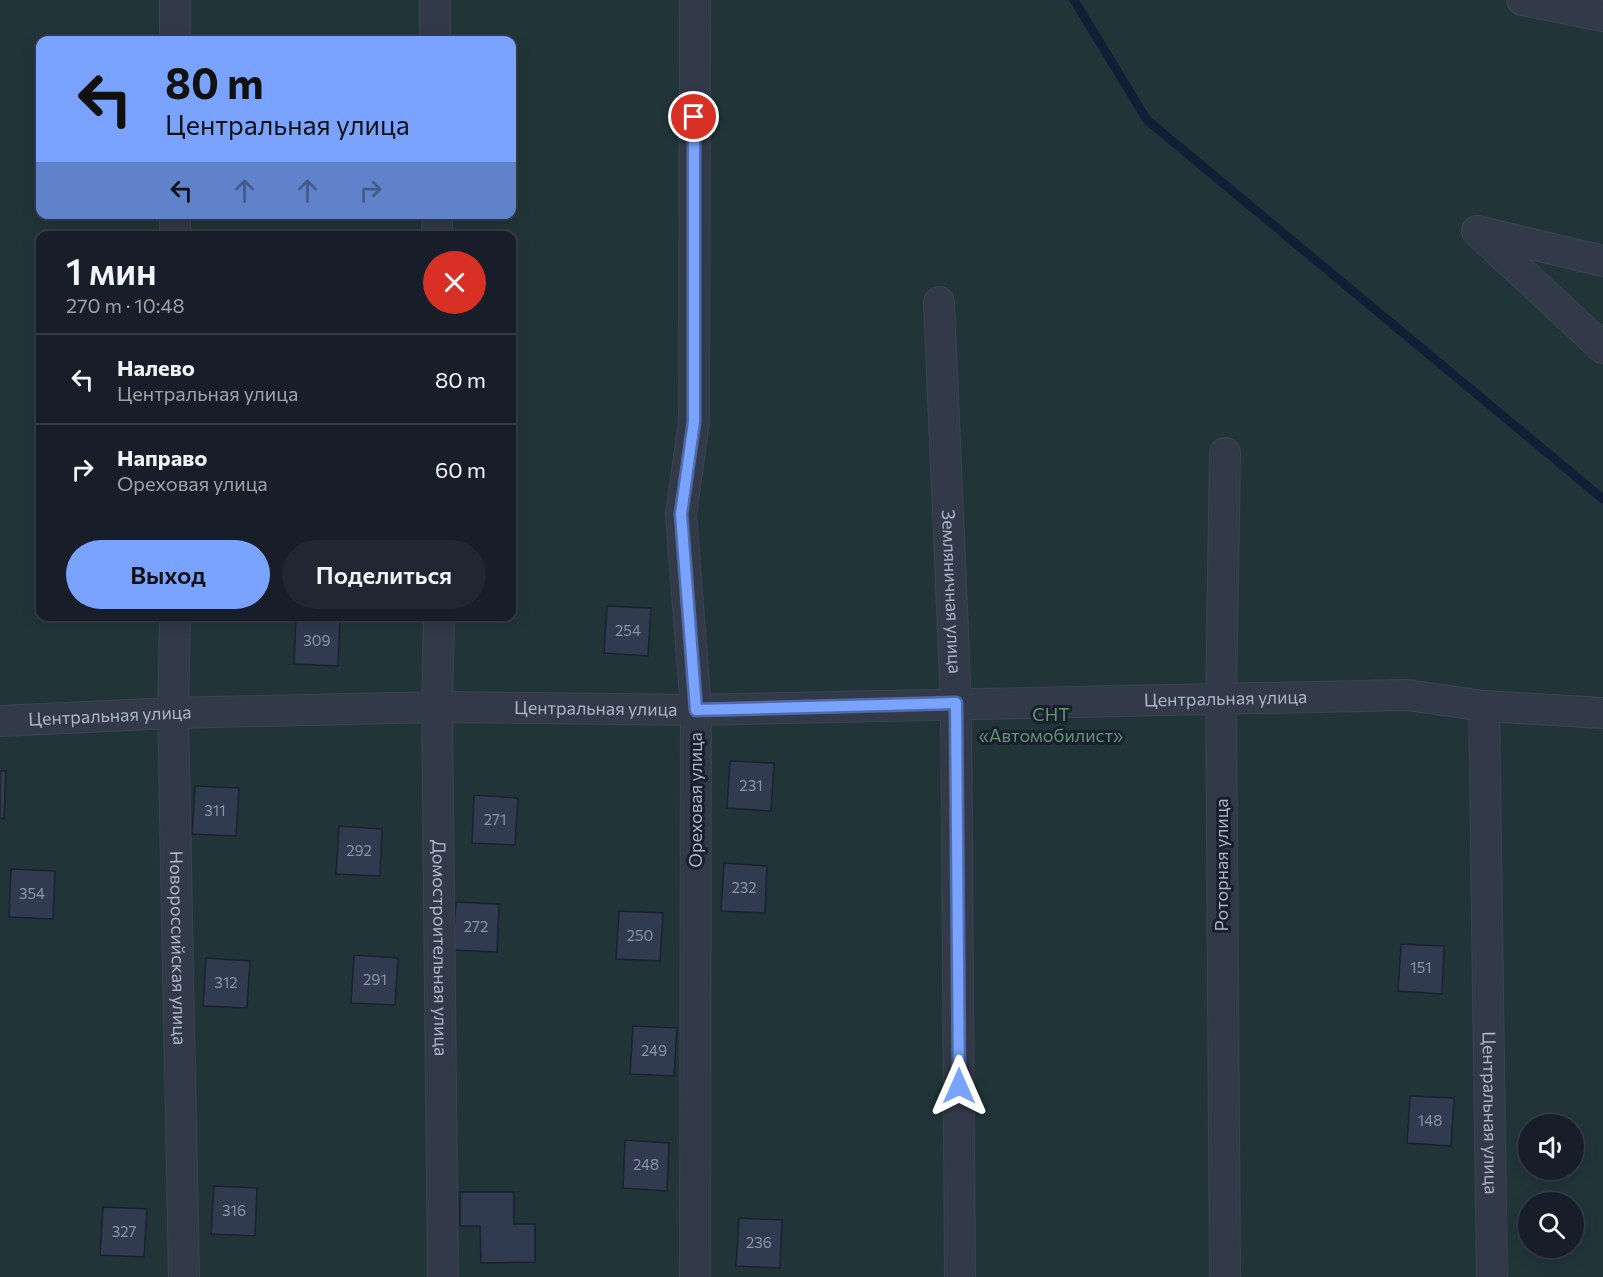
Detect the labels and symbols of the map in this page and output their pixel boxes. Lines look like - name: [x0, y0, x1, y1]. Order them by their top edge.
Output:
- pin: [668, 91, 719, 142]
- street label: Земляничная улица: [938, 509, 967, 674]
- house number: 254: [615, 621, 641, 639]
- house number: 309: [303, 631, 331, 649]
- street label: Центральная улица: [1144, 685, 1307, 711]
- street label: Центральная улица: [514, 696, 678, 720]
- street label: Центральная улица: [28, 701, 192, 730]
- park label: СНТ «Автомобилист»: [979, 703, 1123, 746]
- street label: Ореховая улица: [684, 732, 706, 868]
- house number: 231: [739, 776, 763, 794]
- street label: Роторная улица: [1210, 799, 1232, 931]
- house number: 311: [204, 801, 226, 819]
- house number: 271: [484, 810, 506, 828]
- street label: Домостроительная улица: [428, 840, 453, 1056]
- house number: 292: [346, 841, 372, 859]
- street label: Новороссийская улица: [166, 850, 191, 1045]
- house number: 232: [731, 878, 757, 896]
- house number: 354: [19, 884, 45, 902]
- house number: 272: [464, 917, 488, 935]
- house number: 250: [627, 926, 653, 944]
- house number: 151: [1410, 958, 1432, 976]
- house number: 291: [363, 970, 387, 988]
- house number: 312: [214, 973, 238, 991]
- street label: Центральная улица: [1479, 1031, 1503, 1195]
- house number: 249: [641, 1041, 667, 1059]
- position arrow: [927, 1054, 991, 1118]
- house number: 148: [1418, 1111, 1442, 1129]
- house number: 248: [633, 1155, 659, 1173]
- house number: 316: [222, 1201, 246, 1219]
- house number: 327: [112, 1222, 136, 1240]
- house number: 236: [746, 1233, 772, 1251]

